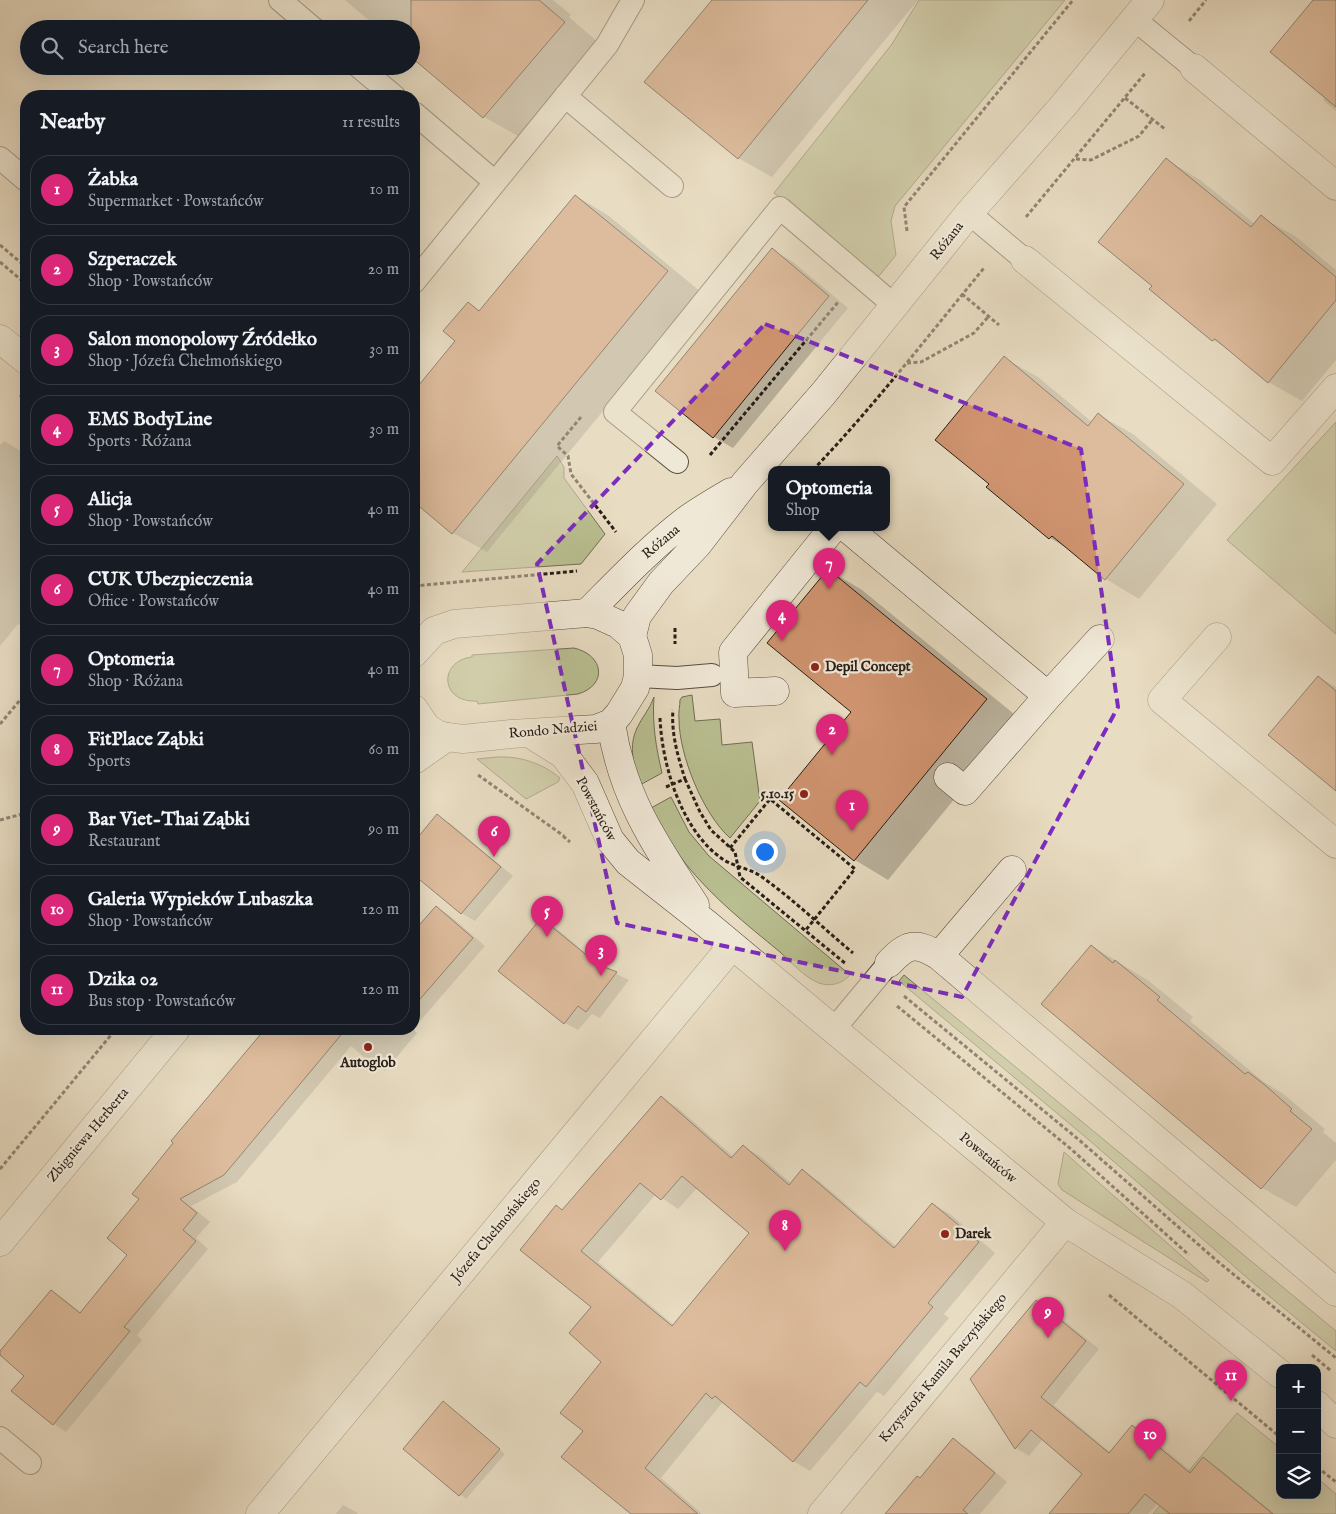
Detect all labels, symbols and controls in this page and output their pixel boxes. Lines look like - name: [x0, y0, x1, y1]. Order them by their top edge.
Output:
- search box: [20, 20, 420, 75]
- icon: search: [38, 34, 66, 62]
- text: Search here: [78, 36, 169, 60]
- text: Nearby: [40, 109, 105, 136]
- text: 11 results: [342, 113, 400, 133]
- text: Żabka: [88, 168, 138, 192]
- text: 1: [54, 180, 60, 200]
- text: 10 m: [369, 180, 399, 200]
- text: Supermarket · Powstańców: [88, 192, 264, 212]
- street label: Różana: [926, 217, 968, 264]
- text: Szperaczek: [88, 248, 177, 272]
- text: 2: [53, 260, 61, 280]
- text: 20 m: [368, 260, 399, 280]
- text: Shop · Powstańców: [88, 272, 213, 292]
- text: Salon monopolowy Źródełko: [88, 328, 317, 352]
- text: 3: [54, 340, 60, 360]
- text: 30 m: [369, 340, 399, 360]
- text: Shop · Józefa Chełmońskiego: [88, 352, 282, 372]
- text: EMS BodyLine: [88, 408, 212, 432]
- text: 4: [53, 420, 61, 440]
- text: 30 m: [369, 420, 399, 440]
- text: Sports · Różana: [88, 432, 191, 452]
- popup: [768, 466, 890, 531]
- text: Optomeria: [786, 477, 872, 501]
- text: Alicja: [88, 488, 132, 512]
- text: 5: [54, 500, 60, 520]
- text: 40 m: [367, 500, 399, 520]
- text: Shop: [786, 501, 820, 521]
- text: Shop · Powstańców: [88, 512, 213, 532]
- street label: Różana: [638, 520, 684, 563]
- pin: 7: [813, 548, 845, 589]
- text: CUK Ubezpieczenia: [88, 568, 253, 592]
- text: 6: [54, 580, 60, 600]
- text: 40 m: [367, 580, 399, 600]
- text: Office · Powstańców: [88, 592, 219, 612]
- pin: 4: [766, 600, 798, 641]
- text: Optomeria: [88, 648, 174, 672]
- place label: Depil Concept: [825, 658, 911, 676]
- text: 7: [53, 660, 61, 680]
- text: 40 m: [367, 660, 399, 680]
- marker: Depil Concept: [809, 661, 821, 673]
- text: Shop · Różana: [88, 672, 183, 692]
- pin: 2: [816, 714, 848, 755]
- street label: Rondo Nadziei: [508, 717, 598, 743]
- text: FitPlace Ząbki: [88, 728, 204, 752]
- text: 8: [54, 740, 60, 760]
- text: 60 m: [369, 740, 399, 760]
- text: Sports: [88, 752, 130, 772]
- street label: Powstańców: [572, 774, 621, 845]
- place label: 5.10.15: [761, 785, 794, 803]
- marker: 5.10.15: [798, 788, 810, 800]
- pin: 1: [836, 790, 868, 831]
- text: Bar Viet-Thai Ząbki: [88, 808, 250, 832]
- pin: 6: [478, 816, 510, 857]
- text: 9: [54, 820, 60, 840]
- text: 90 m: [368, 820, 399, 840]
- text: Restaurant: [88, 832, 161, 852]
- your location: [752, 839, 778, 865]
- text: Galeria Wypieków Lubaszka: [88, 888, 313, 912]
- pin: 5: [531, 896, 563, 937]
- text: 10: [50, 900, 64, 920]
- text: 120 m: [362, 900, 399, 920]
- text: Shop · Powstańców: [88, 912, 213, 932]
- pin: 3: [585, 935, 617, 976]
- text: Dzika 02: [88, 968, 158, 992]
- text: 11: [51, 980, 63, 1000]
- text: 120 m: [362, 980, 399, 1000]
- text: Bus stop · Powstańców: [88, 992, 235, 1012]
- marker: Autoglob: [362, 1041, 374, 1053]
- place label: Autoglob: [339, 1054, 396, 1072]
- street label: Zbigniewa Herberta: [43, 1083, 133, 1186]
- street label: Powstańców: [955, 1129, 1021, 1188]
- street label: Józefa Chełmońskiego: [446, 1174, 545, 1288]
- pin: 8: [769, 1210, 801, 1251]
- place label: Darek: [955, 1225, 992, 1243]
- marker: Darek: [939, 1228, 951, 1240]
- street label: Krzysztofa Kamila Baczyńskiego: [875, 1289, 1011, 1447]
- pin: 9: [1032, 1297, 1064, 1338]
- pin: 11: [1215, 1360, 1247, 1401]
- map controls: [1276, 1364, 1321, 1499]
- button: +: [1276, 1364, 1321, 1409]
- button: −: [1276, 1409, 1321, 1454]
- pin: 10: [1134, 1419, 1166, 1460]
- button: layers: [1276, 1454, 1321, 1499]

